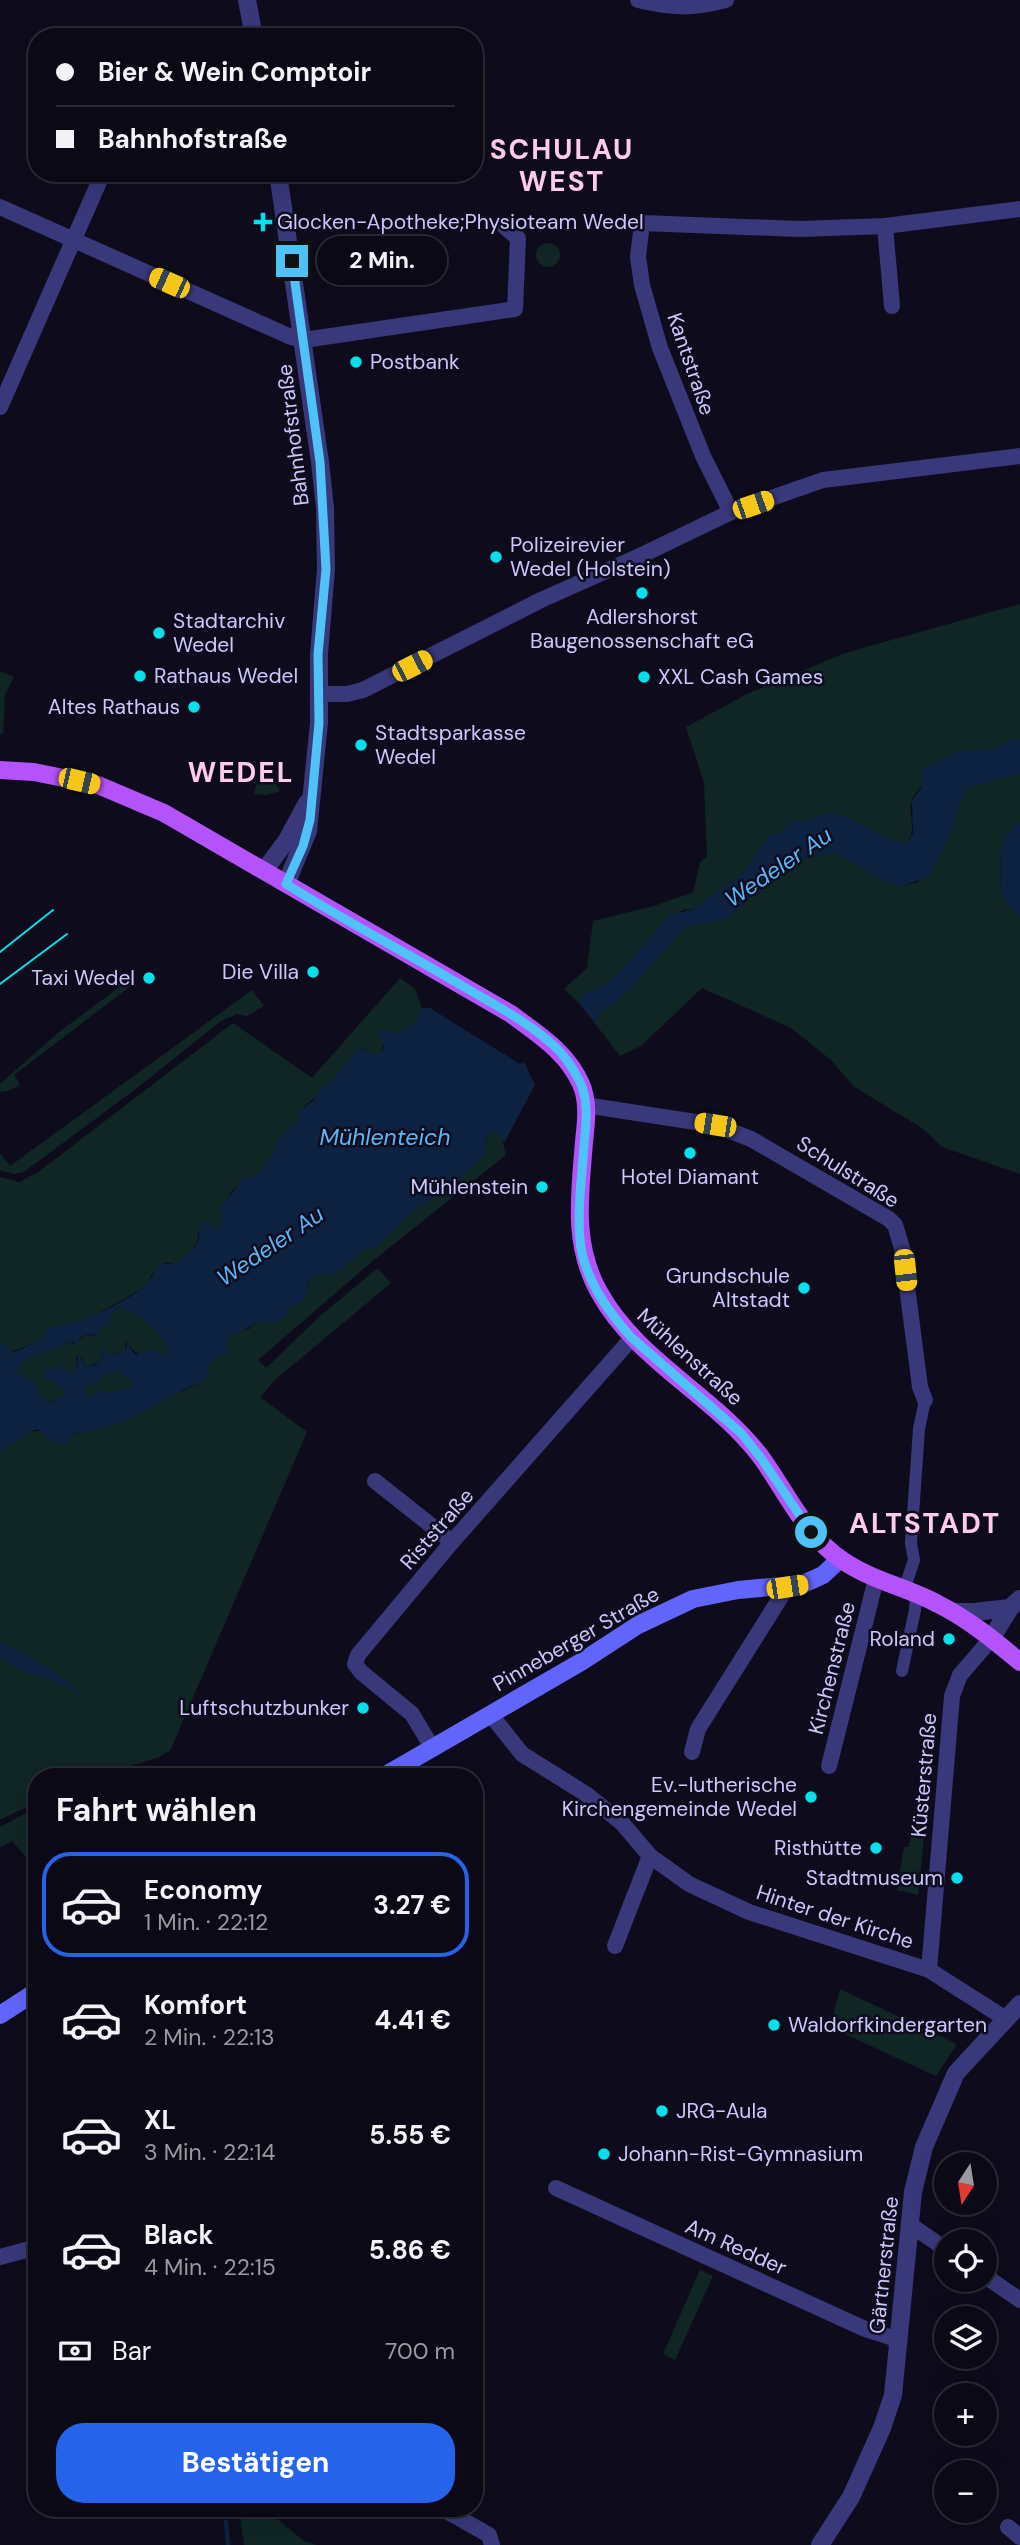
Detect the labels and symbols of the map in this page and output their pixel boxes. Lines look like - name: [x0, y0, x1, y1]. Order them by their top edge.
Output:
- district label: SCHULAU WEST: [490, 131, 634, 200]
- place label: Glocken-Apotheke;Physioteam Wedel: [277, 208, 644, 236]
- marker: Glocken-Apotheke;Physioteam Wedel: [255, 214, 271, 230]
- callout: 2 Min.: [316, 236, 446, 286]
- route end: [276, 245, 308, 277]
- car: [146, 265, 193, 301]
- street label: Kantstraße: [660, 309, 722, 419]
- place label: Postbank: [370, 348, 460, 376]
- marker: Postbank: [348, 354, 364, 370]
- street label: Bahnhofstraße: [270, 363, 316, 507]
- car: [730, 488, 777, 522]
- place label: Polizeirevier Wedel (Holstein): [510, 531, 671, 583]
- marker: Polizeirevier Wedel (Holstein): [488, 549, 504, 565]
- marker: Adlershorst Baugenossenschaft eG: [634, 585, 650, 601]
- place label: Adlershorst Baugenossenschaft eG: [530, 603, 754, 655]
- place label: Stadtarchiv Wedel: [173, 607, 285, 659]
- marker: Stadtarchiv Wedel: [151, 625, 167, 641]
- car: [389, 647, 436, 685]
- place label: Rathaus Wedel: [154, 662, 298, 690]
- place label: XXL Cash Games: [658, 663, 823, 691]
- marker: Rathaus Wedel: [132, 668, 148, 684]
- marker: XXL Cash Games: [636, 669, 652, 685]
- place label: Altes Rathaus: [48, 693, 180, 721]
- marker: Altes Rathaus: [186, 699, 202, 715]
- place label: Stadtsparkasse Wedel: [375, 719, 526, 771]
- marker: Stadtsparkasse Wedel: [353, 737, 369, 753]
- district label: WEDEL: [188, 754, 294, 791]
- car: [57, 766, 102, 796]
- water label: Wedeler Au: [719, 820, 837, 914]
- place label: Die Villa: [222, 958, 299, 986]
- place label: Taxi Wedel: [31, 964, 135, 992]
- marker: Die Villa: [305, 964, 321, 980]
- marker: Taxi Wedel: [141, 970, 157, 986]
- car: [693, 1111, 738, 1139]
- water label: Mühlenteich: [320, 1122, 450, 1152]
- street label: Schulstraße: [791, 1129, 905, 1215]
- marker: Hotel Diamant: [682, 1145, 698, 1161]
- place label: Hotel Diamant: [621, 1163, 759, 1191]
- place label: Mühlenstein: [411, 1173, 528, 1201]
- marker: Mühlenstein: [534, 1179, 550, 1195]
- water label: Wedeler Au: [211, 1199, 329, 1293]
- car: [893, 1248, 918, 1292]
- place label: Grundschule Altstadt: [666, 1262, 790, 1314]
- marker: Grundschule Altstadt: [796, 1280, 812, 1296]
- street label: Mühlenstraße: [631, 1302, 749, 1412]
- street label: Riststraße: [394, 1482, 480, 1575]
- district label: ALTSTADT: [849, 1505, 1001, 1542]
- route start: [795, 1516, 827, 1548]
- car: [765, 1573, 810, 1601]
- street label: Pinneberger Straße: [488, 1580, 664, 1698]
- street label: Kirchenstraße: [802, 1599, 862, 1737]
- place label: Roland: [869, 1625, 935, 1653]
- marker: Roland: [941, 1631, 957, 1647]
- place label: Luftschutzbunker: [179, 1694, 349, 1722]
- marker: Luftschutzbunker: [355, 1700, 371, 1716]
- street label: Küsterstraße: [905, 1712, 943, 1838]
- place label: Ev.-lutherische Kirchengemeinde Wedel: [562, 1771, 797, 1823]
- marker: Ev.-lutherische Kirchengemeinde Wedel: [803, 1789, 819, 1805]
- place label: Risthütte: [774, 1834, 862, 1862]
- marker: Risthütte: [868, 1840, 884, 1856]
- place label: Stadtmuseum: [806, 1864, 943, 1892]
- marker: Stadtmuseum: [949, 1870, 965, 1886]
- street label: Hinter der Kirche: [753, 1878, 917, 1956]
- place label: Waldorfkindergarten: [788, 2011, 987, 2039]
- marker: Waldorfkindergarten: [766, 2017, 782, 2033]
- place label: JRG-Aula: [676, 2097, 768, 2125]
- marker: JRG-Aula: [654, 2103, 670, 2119]
- place label: Johann-Rist-Gymnasium: [618, 2140, 863, 2168]
- marker: Johann-Rist-Gymnasium: [596, 2146, 612, 2162]
- north arrow: [934, 2152, 998, 2216]
- street label: Gärtnerstraße: [863, 2195, 905, 2335]
- street label: Am Redder: [681, 2212, 791, 2282]

